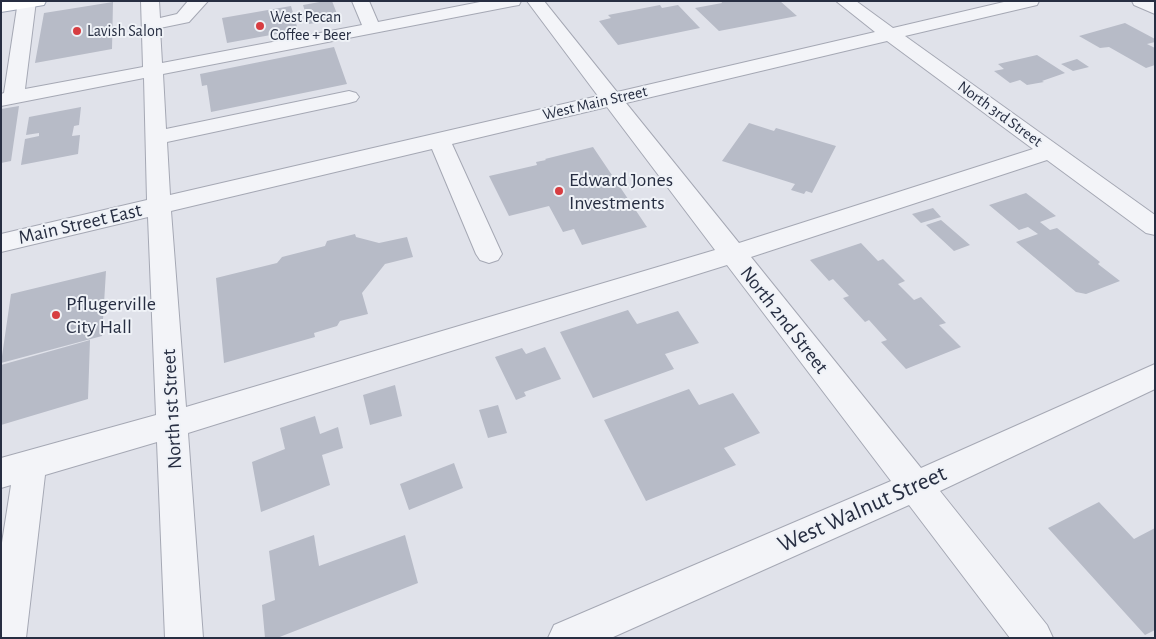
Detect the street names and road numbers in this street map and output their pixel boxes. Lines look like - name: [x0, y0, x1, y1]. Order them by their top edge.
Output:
- street label: North 3rd Street: [954, 77, 1046, 151]
- street label: West Main Street: [541, 82, 649, 124]
- street label: Main Street East: [16, 198, 144, 250]
- street label: North 2nd Street: [735, 262, 833, 378]
- street label: North 1st Street: [157, 348, 187, 470]
- street label: West Walnut Street: [773, 459, 951, 559]

